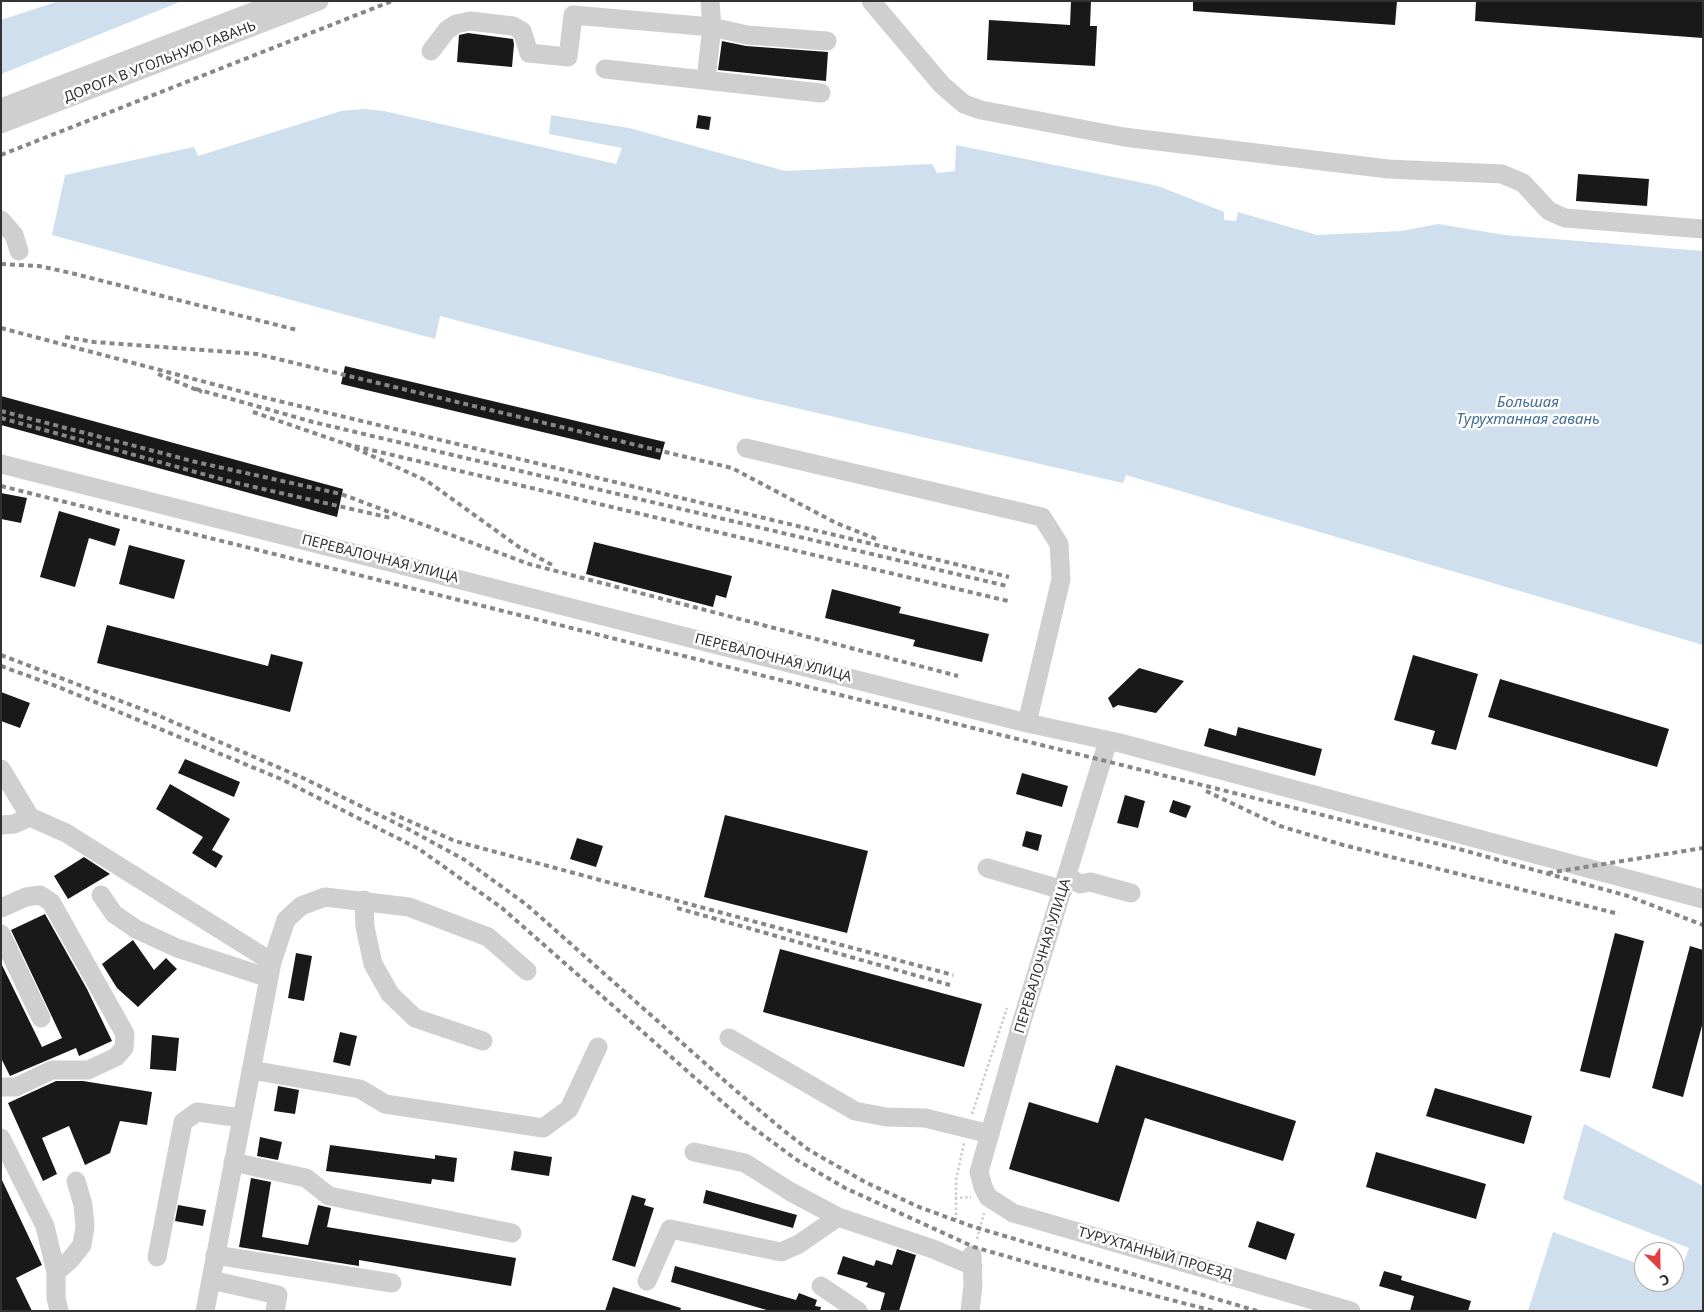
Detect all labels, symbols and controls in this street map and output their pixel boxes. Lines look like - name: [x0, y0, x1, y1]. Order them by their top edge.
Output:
- street label: ДОРОГА В УГОЛЬНУЮ ГАВАНЬ: [62, 18, 258, 106]
- water label: Большая Турухтанная гавань: [1456, 394, 1600, 429]
- street label: ПЕРЕВАЛОЧНАЯ УЛИЦА: [300, 531, 460, 587]
- street label: ПЕРЕВАЛОЧНАЯ УЛИЦА: [693, 630, 853, 686]
- street label: ПЕРЕВАЛОЧНАЯ УЛИЦА: [1011, 877, 1075, 1035]
- street label: ТУРУХТАННЫЙ ПРОЕЗД: [1076, 1224, 1234, 1284]
- north arrow: [1634, 1242, 1684, 1292]
- text: С: [1657, 1270, 1673, 1291]

